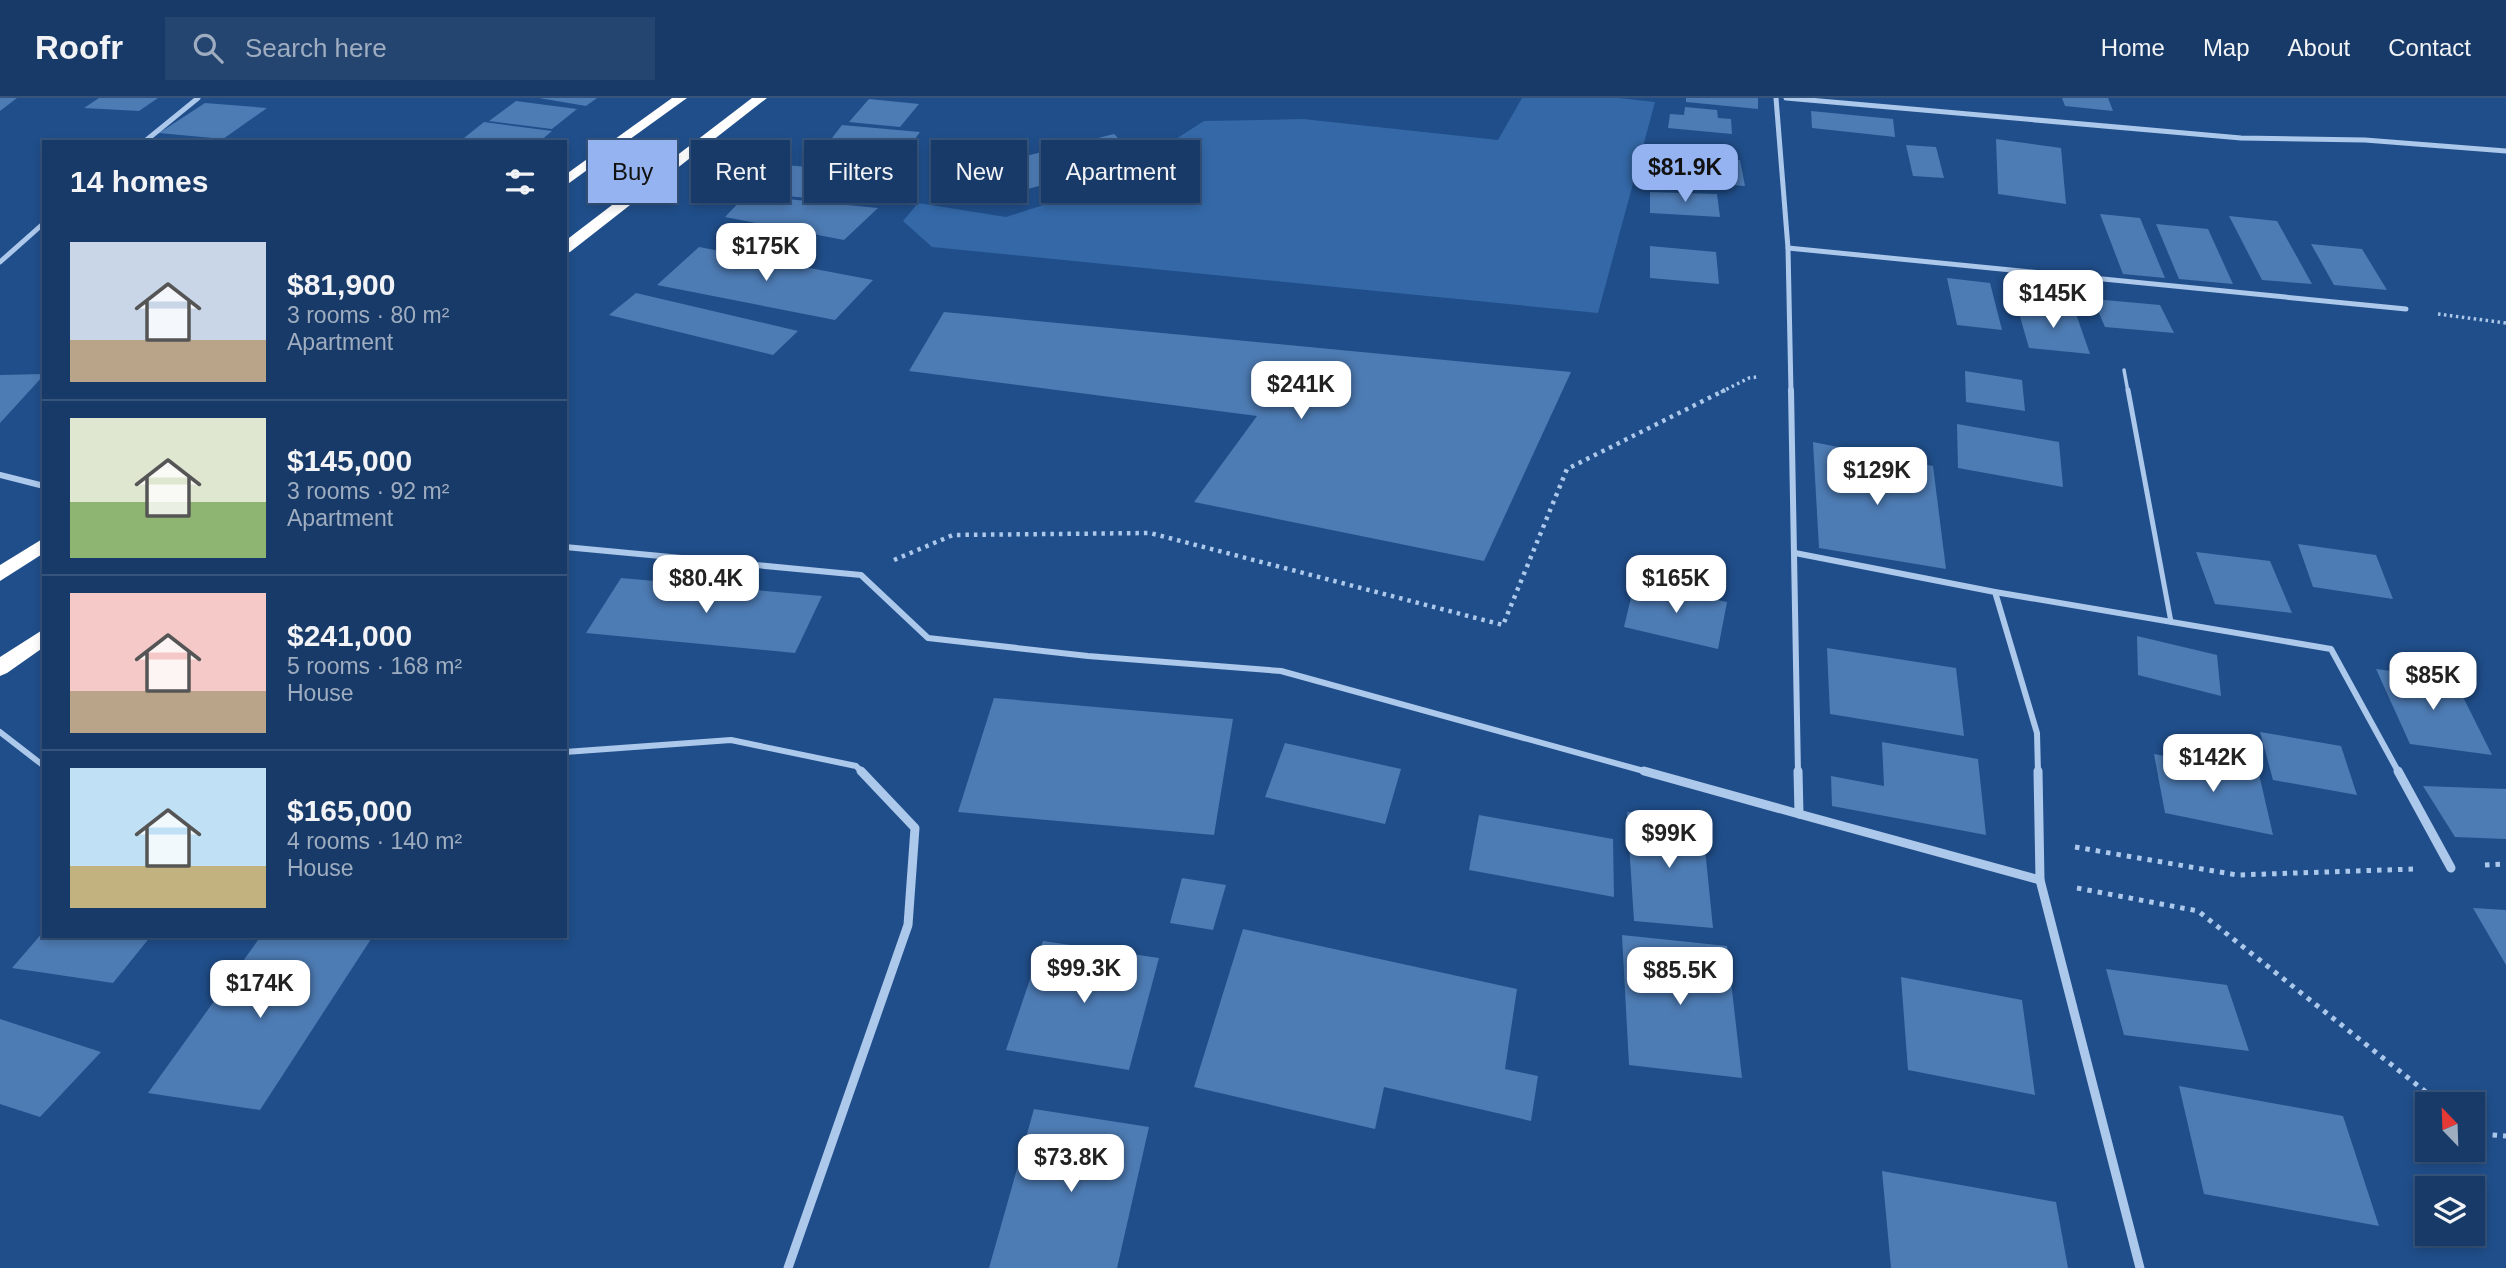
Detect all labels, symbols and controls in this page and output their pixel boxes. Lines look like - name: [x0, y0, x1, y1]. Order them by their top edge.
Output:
- search box: [165, 17, 655, 80]
- text: Roofr: [35, 29, 123, 66]
- icon: search: [189, 29, 227, 67]
- text: Search here: [245, 33, 387, 63]
- text: Home: [2101, 34, 2165, 61]
- text: Map: [2203, 34, 2250, 61]
- text: About: [2288, 34, 2350, 61]
- text: Contact: [2388, 34, 2471, 61]
- chip: Buy: [588, 140, 677, 203]
- chip: Rent: [691, 140, 790, 203]
- chip: Filters: [804, 140, 917, 203]
- chip: New: [931, 140, 1027, 203]
- chip: Apartment: [1041, 140, 1200, 203]
- pin: $81.9K: [1628, 144, 1742, 204]
- text: $81.9K: [1648, 154, 1722, 180]
- icon: filters: [501, 163, 539, 201]
- text: 14 homes: [70, 165, 208, 198]
- pin: $175K: [717, 223, 815, 283]
- text: $175K: [732, 233, 800, 259]
- text: $81,900: [287, 268, 395, 301]
- icon: home: [126, 270, 210, 354]
- pin: $145K: [2004, 271, 2102, 330]
- text: $145K: [2019, 280, 2087, 306]
- text: 3 rooms · 80 m²: [287, 302, 449, 328]
- text: Apartment: [287, 329, 393, 355]
- pin: $241K: [1252, 362, 1350, 421]
- text: $241K: [1267, 371, 1335, 397]
- text: $145,000: [287, 444, 412, 477]
- icon: home: [126, 446, 210, 530]
- pin: $129K: [1828, 448, 1926, 507]
- text: $129K: [1843, 457, 1911, 483]
- text: 3 rooms · 92 m²: [287, 478, 449, 504]
- text: Apartment: [287, 505, 393, 531]
- pin: $80.4K: [649, 556, 763, 615]
- pin: $165K: [1627, 556, 1725, 615]
- text: $80.4K: [669, 565, 743, 591]
- text: $165K: [1642, 565, 1710, 591]
- text: $241,000: [287, 619, 412, 652]
- icon: home: [126, 621, 210, 705]
- pin: $85K: [2392, 652, 2474, 712]
- text: 5 rooms · 168 m²: [287, 653, 462, 679]
- text: $85K: [2406, 662, 2460, 688]
- text: House: [287, 680, 353, 706]
- pin: $142K: [2164, 734, 2262, 794]
- text: $142K: [2179, 744, 2247, 770]
- text: $165,000: [287, 794, 412, 827]
- icon: home: [126, 796, 210, 880]
- pin: $99K: [1628, 810, 1710, 870]
- text: $99K: [1642, 820, 1696, 846]
- text: 4 rooms · 140 m²: [287, 828, 462, 854]
- text: House: [287, 855, 353, 881]
- pin: $99.3K: [1027, 946, 1141, 1005]
- pin: $85.5K: [1623, 948, 1737, 1007]
- text: $99.3K: [1047, 955, 1121, 981]
- text: $85.5K: [1643, 957, 1717, 983]
- pin: $174K: [211, 960, 309, 1020]
- text: $174K: [226, 970, 294, 996]
- north arrow: [2415, 1092, 2485, 1162]
- map controls: [2415, 1092, 2485, 1246]
- pin: $73.8K: [1014, 1134, 1128, 1194]
- text: $73.8K: [1034, 1144, 1108, 1170]
- button: layers: [2415, 1176, 2485, 1246]

